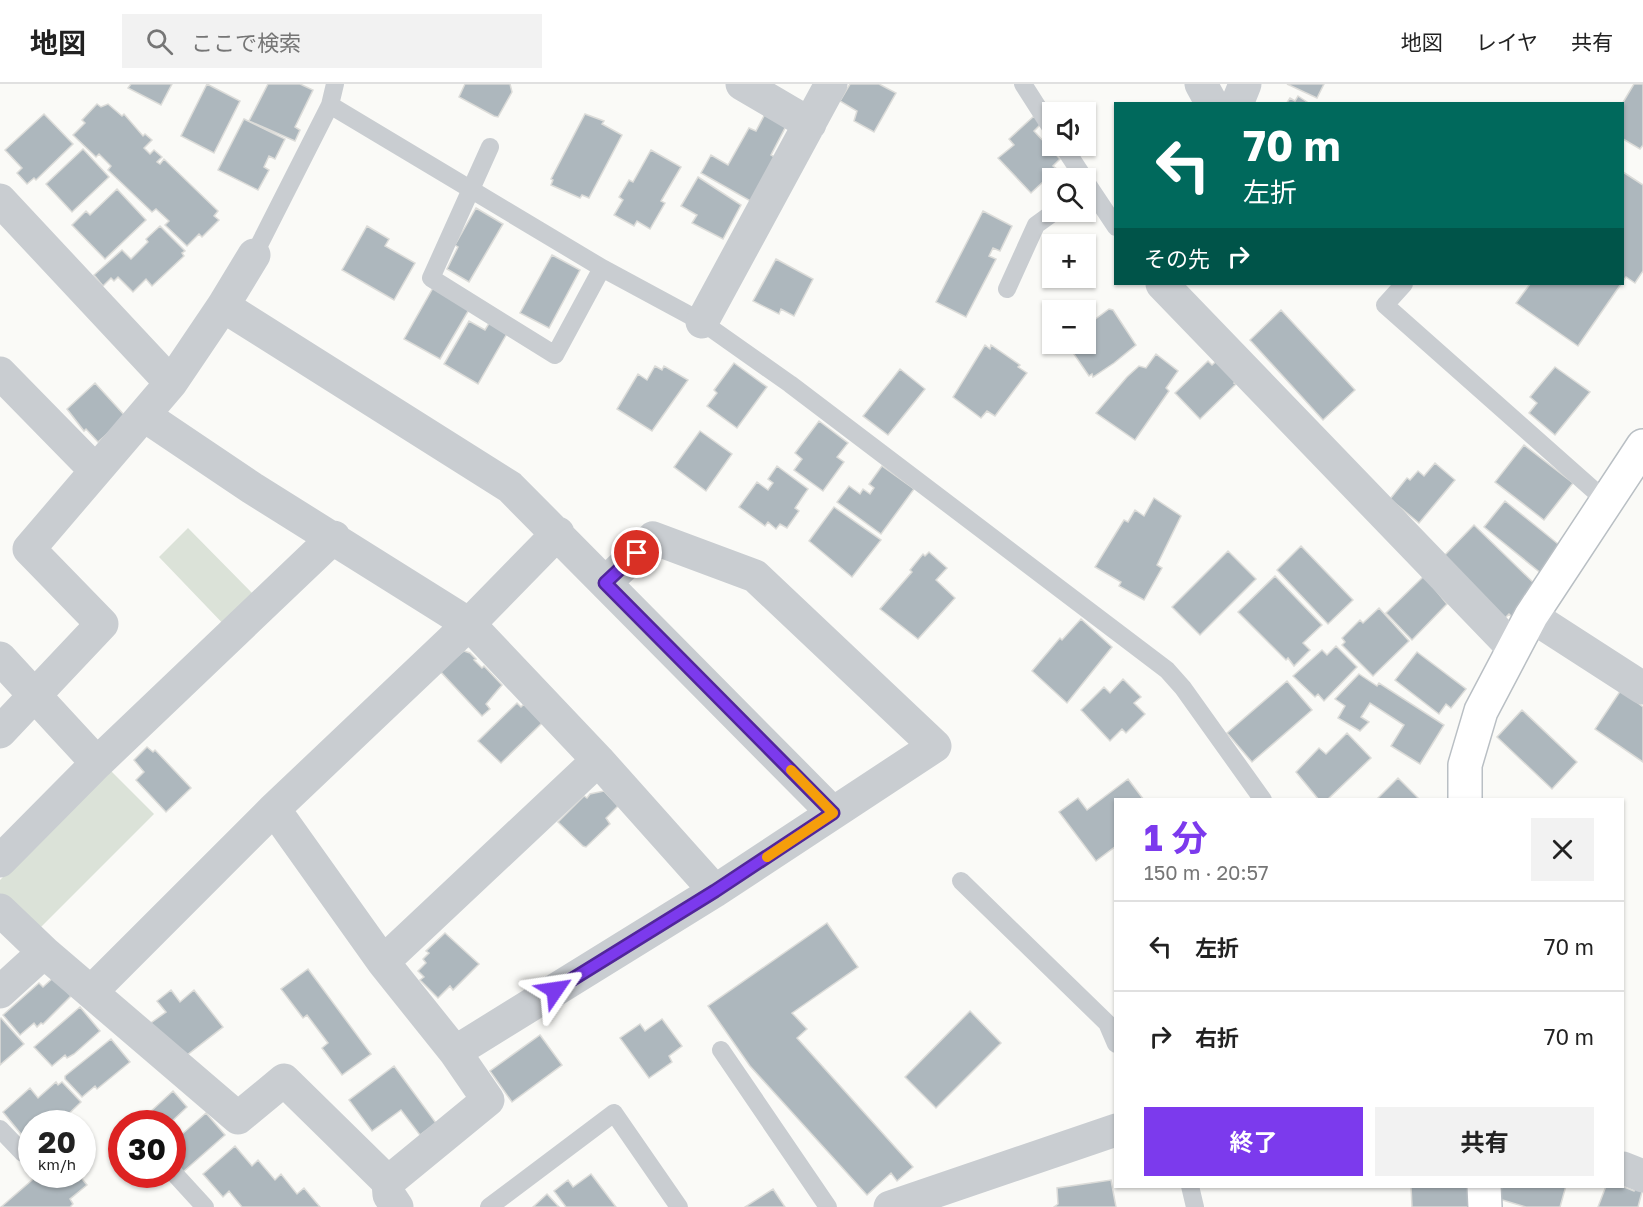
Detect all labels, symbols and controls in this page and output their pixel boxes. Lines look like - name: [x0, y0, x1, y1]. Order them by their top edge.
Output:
- search box: [122, 14, 542, 68]
- icon: search: [143, 25, 176, 58]
- text: 地図: [30, 26, 86, 59]
- text: ここで検索: [191, 29, 301, 56]
- text: 地図: [1401, 29, 1443, 55]
- text: レイヤ: [1476, 29, 1538, 55]
- text: 共有: [1571, 29, 1613, 55]
- map controls: [1042, 102, 1096, 354]
- button: sound: [1042, 102, 1096, 156]
- text: 70 m: [1243, 120, 1340, 170]
- icon: left: [1144, 126, 1222, 204]
- button: search: [1042, 168, 1096, 222]
- text: 左折: [1243, 176, 1297, 208]
- button: +: [1042, 234, 1096, 288]
- icon: right: [1222, 240, 1255, 273]
- text: その先: [1144, 245, 1210, 272]
- button: −: [1042, 300, 1096, 354]
- pin: [611, 527, 662, 578]
- icon: arrive: [620, 536, 653, 569]
- text: 1 分: [1144, 816, 1208, 859]
- button: close: [1531, 818, 1594, 881]
- text: 150 m · 20:57: [1144, 860, 1269, 884]
- icon: left: [1144, 930, 1177, 963]
- text: 70 m: [1544, 933, 1594, 960]
- text: 左折: [1195, 934, 1239, 961]
- position arrow: [523, 958, 587, 1022]
- icon: right: [1144, 1020, 1177, 1053]
- text: 70 m: [1544, 1023, 1594, 1050]
- text: 右折: [1195, 1024, 1239, 1051]
- button: 終了: [1144, 1107, 1363, 1176]
- button: 共有: [1375, 1107, 1594, 1176]
- speed limit sign: 30: [108, 1110, 186, 1188]
- text: 20: [38, 1124, 76, 1160]
- text: km/h: [38, 1155, 76, 1173]

